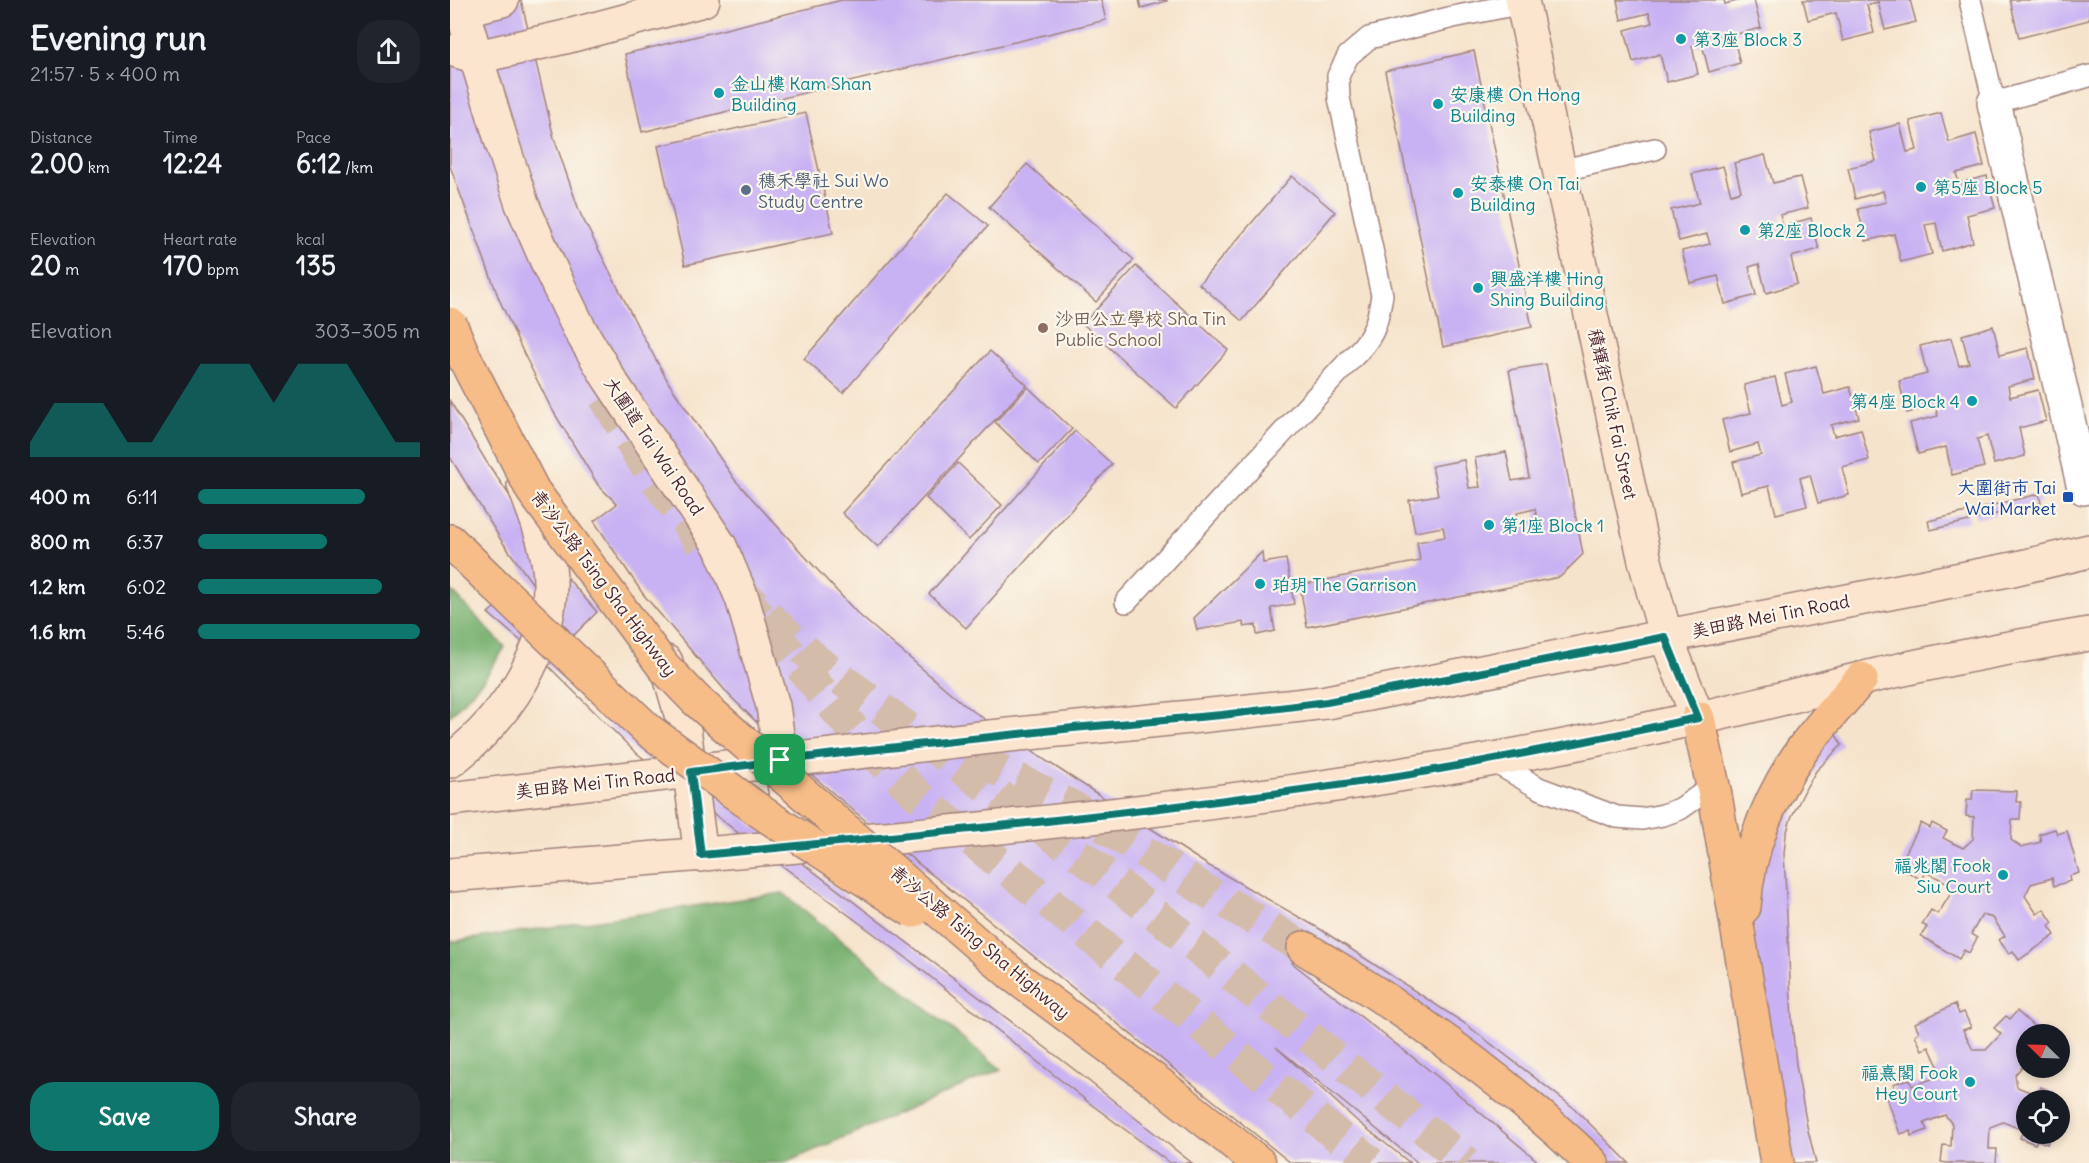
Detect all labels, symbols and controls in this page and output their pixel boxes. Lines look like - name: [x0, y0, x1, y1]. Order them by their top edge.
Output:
- text: Evening run: [30, 17, 206, 59]
- button: share: [357, 20, 420, 83]
- place label: 第3座 Block 3: [1693, 28, 1802, 51]
- marker: 第3座 Block 3: [1674, 32, 1688, 46]
- text: 21:57 · 5 × 400 m: [30, 61, 180, 86]
- place label: 金山樓 Kam Shan Building: [731, 72, 872, 116]
- place label: 安康樓 On Hong Building: [1450, 83, 1580, 127]
- marker: 金山樓 Kam Shan Building: [712, 86, 726, 100]
- marker: 安康樓 On Hong Building: [1431, 97, 1445, 111]
- text: Distance: [30, 127, 92, 147]
- text: Time: [163, 127, 198, 147]
- text: Pace: [296, 127, 331, 147]
- text: 2.00: [30, 147, 84, 180]
- text: 12:24: [163, 147, 222, 180]
- text: 6:12: [296, 147, 341, 180]
- text: km: [84, 157, 110, 177]
- text: /km: [341, 157, 373, 177]
- place label: 穗禾學社 Sui Wo Study Centre: [758, 169, 889, 213]
- place label: 安泰樓 On Tai Building: [1470, 172, 1579, 216]
- place label: 第5座 Block 5: [1933, 176, 2043, 199]
- marker: 第5座 Block 5: [1914, 180, 1928, 194]
- marker: 穗禾學社 Sui Wo Study Centre: [739, 183, 753, 197]
- marker: 安泰樓 On Tai Building: [1451, 186, 1465, 200]
- place label: 第2座 Block 2: [1757, 219, 1866, 242]
- marker: 第2座 Block 2: [1738, 223, 1752, 237]
- text: Elevation: [30, 229, 96, 249]
- text: Heart rate: [163, 229, 237, 249]
- text: kcal: [296, 229, 325, 249]
- text: 20: [30, 249, 61, 282]
- text: 170: [163, 249, 203, 282]
- text: 135: [296, 249, 336, 282]
- text: m: [61, 259, 79, 279]
- text: bpm: [203, 259, 239, 279]
- place label: 興盛洋樓 Hing Shing Building: [1490, 267, 1605, 311]
- marker: 興盛洋樓 Hing Shing Building: [1471, 281, 1485, 295]
- place label: 沙田公立學校 Sha Tin Public School: [1055, 307, 1226, 351]
- text: Elevation: [30, 318, 112, 343]
- text: 303–305 m: [314, 318, 420, 343]
- marker: 沙田公立學校 Sha Tin Public School: [1036, 321, 1050, 335]
- street label: 積輝街 Chik Fai Street: [1584, 327, 1642, 501]
- street label: 大圍道 Tai Wai Road: [599, 373, 709, 520]
- place label: 第4座 Block 4: [1850, 390, 1960, 413]
- marker: 第4座 Block 4: [1965, 394, 1979, 408]
- place label: 大圍街市 Tai Wai Market: [1957, 476, 2056, 520]
- text: 400 m: [30, 484, 90, 509]
- text: 6:11: [126, 484, 158, 509]
- street label: 青沙公路 Tsing Sha Highway: [526, 485, 682, 681]
- marker: 大圍街市 Tai Wai Market: [2061, 490, 2075, 504]
- place label: 第1座 Block 1: [1501, 514, 1604, 537]
- marker: 第1座 Block 1: [1482, 518, 1496, 532]
- text: 800 m: [30, 529, 90, 554]
- text: 6:37: [126, 529, 163, 554]
- place label: 珀玥 The Garrison: [1272, 573, 1417, 596]
- text: 1.2 km: [30, 574, 86, 599]
- text: 6:02: [126, 574, 166, 599]
- marker: 珀玥 The Garrison: [1253, 577, 1267, 591]
- street label: 美田路 Mei Tin Road: [1689, 589, 1852, 643]
- text: 1.6 km: [30, 619, 86, 644]
- text: 5:46: [126, 619, 165, 644]
- pin: [754, 734, 805, 785]
- icon: arrive: [763, 743, 796, 776]
- street label: 美田路 Mei Tin Road: [514, 763, 677, 803]
- place label: 福兆閣 Fook Siu Court: [1894, 854, 1991, 898]
- street label: 青沙公路 Tsing Sha Highway: [885, 860, 1075, 1024]
- marker: 福兆閣 Fook Siu Court: [1996, 868, 2010, 882]
- north arrow: [2016, 1024, 2070, 1078]
- map controls: [2016, 1024, 2070, 1144]
- place label: 福熹閣 Fook Hey Court: [1861, 1061, 1958, 1105]
- marker: 福熹閣 Fook Hey Court: [1963, 1075, 1977, 1089]
- button: Save: [30, 1082, 219, 1151]
- button: Share: [231, 1082, 420, 1151]
- button: locate: [2016, 1090, 2070, 1144]

